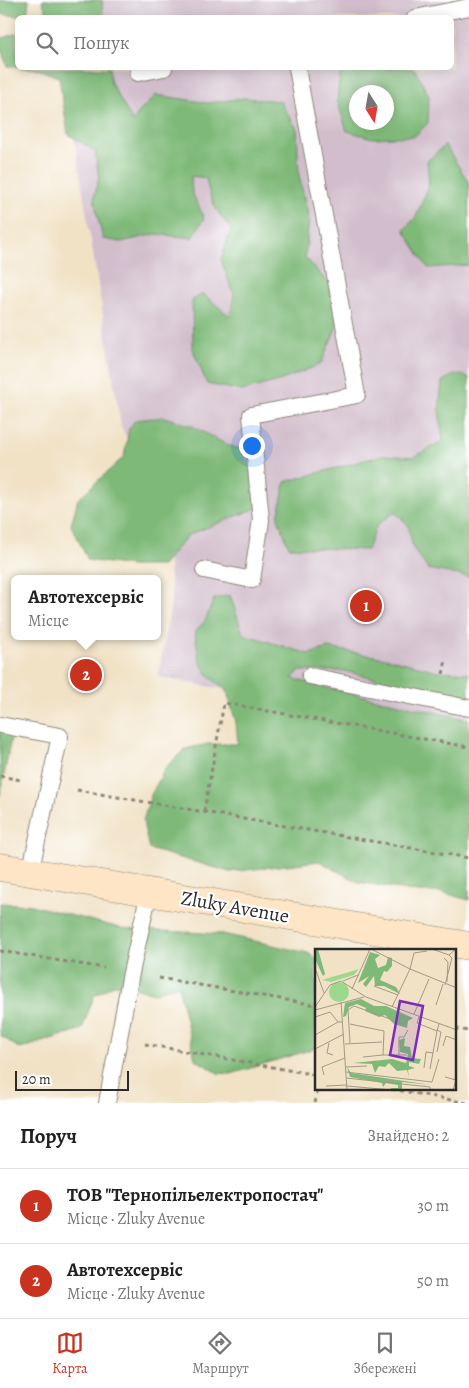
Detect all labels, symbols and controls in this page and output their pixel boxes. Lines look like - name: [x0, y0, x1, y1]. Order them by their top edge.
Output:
- search box: [15, 15, 454, 70]
- icon: search: [33, 29, 61, 57]
- text: Пошук: [73, 30, 130, 56]
- north arrow: [349, 85, 394, 130]
- your location: [239, 433, 265, 459]
- popup: [11, 575, 161, 640]
- text: Автотехсервіс: [28, 584, 144, 610]
- pin: 1: [350, 587, 382, 625]
- text: Місце: [28, 610, 69, 632]
- pin: 2: [70, 656, 102, 694]
- street label: Zluky Avenue: [179, 884, 291, 930]
- inset map: [315, 949, 456, 1090]
- scale bar: [15, 1068, 129, 1091]
- text: 20 m: [22, 1070, 51, 1089]
- text: Поруч: [20, 1122, 77, 1150]
- text: Знайдено: 2: [368, 1125, 449, 1147]
- text: ТОВ "Тернопільелектропостач": [67, 1182, 323, 1208]
- text: 1: [33, 1195, 39, 1217]
- text: 30 m: [417, 1195, 449, 1217]
- text: Місце · Zluky Avenue: [67, 1208, 205, 1230]
- text: Автотехсервіс: [67, 1257, 183, 1283]
- text: 2: [32, 1270, 40, 1292]
- text: 50 m: [417, 1270, 449, 1292]
- text: Місце · Zluky Avenue: [67, 1283, 205, 1305]
- tab: Карта: [52, 1329, 88, 1378]
- tab: Маршрут: [192, 1329, 249, 1378]
- tab: Збережені: [353, 1329, 417, 1378]

